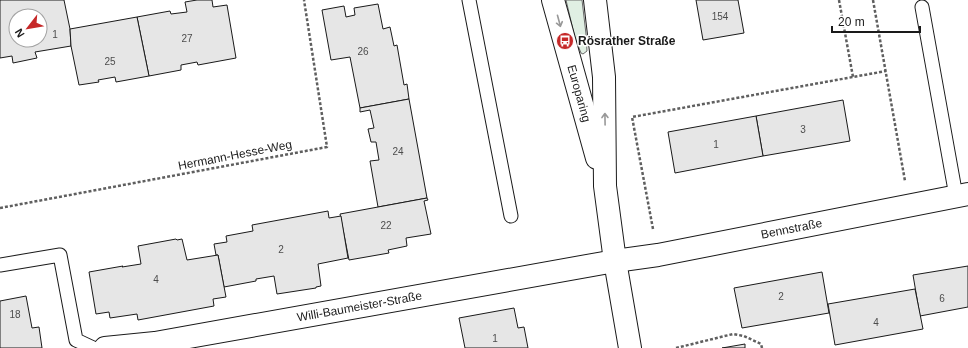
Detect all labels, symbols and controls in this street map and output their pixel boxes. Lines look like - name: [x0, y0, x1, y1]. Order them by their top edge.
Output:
- north arrow: [8, 8, 48, 48]
- scale bar: [832, 8, 920, 34]
- house number: 154: [712, 11, 729, 22]
- one-way arrow: [556, 14, 563, 27]
- text: 20 m: [838, 15, 865, 29]
- text: N: [12, 27, 27, 40]
- house number: 1: [52, 29, 58, 40]
- bus stop icon: Rösrather Straße: [555, 31, 575, 51]
- house number: 27: [181, 33, 193, 44]
- place label: Rösrather Straße: [578, 34, 676, 48]
- house number: 26: [357, 46, 369, 57]
- house number: 25: [104, 56, 116, 67]
- street label: Europaring: [564, 63, 594, 124]
- one-way arrow: [601, 113, 609, 126]
- house number: 3: [800, 124, 806, 135]
- street label: Hermann-Hesse-Weg: [177, 137, 293, 173]
- house number: 1: [713, 139, 719, 150]
- house number: 24: [392, 146, 404, 157]
- street label: Bennstraße: [760, 216, 824, 242]
- house number: 22: [380, 220, 392, 231]
- house number: 2: [278, 244, 284, 255]
- house number: 4: [153, 274, 159, 285]
- street label: Willi-Baumeister-Straße: [296, 288, 424, 325]
- house number: 2: [778, 291, 784, 302]
- house number: 6: [939, 293, 945, 304]
- house number: 18: [9, 309, 21, 320]
- house number: 4: [873, 317, 879, 328]
- house number: 1: [492, 333, 498, 344]

